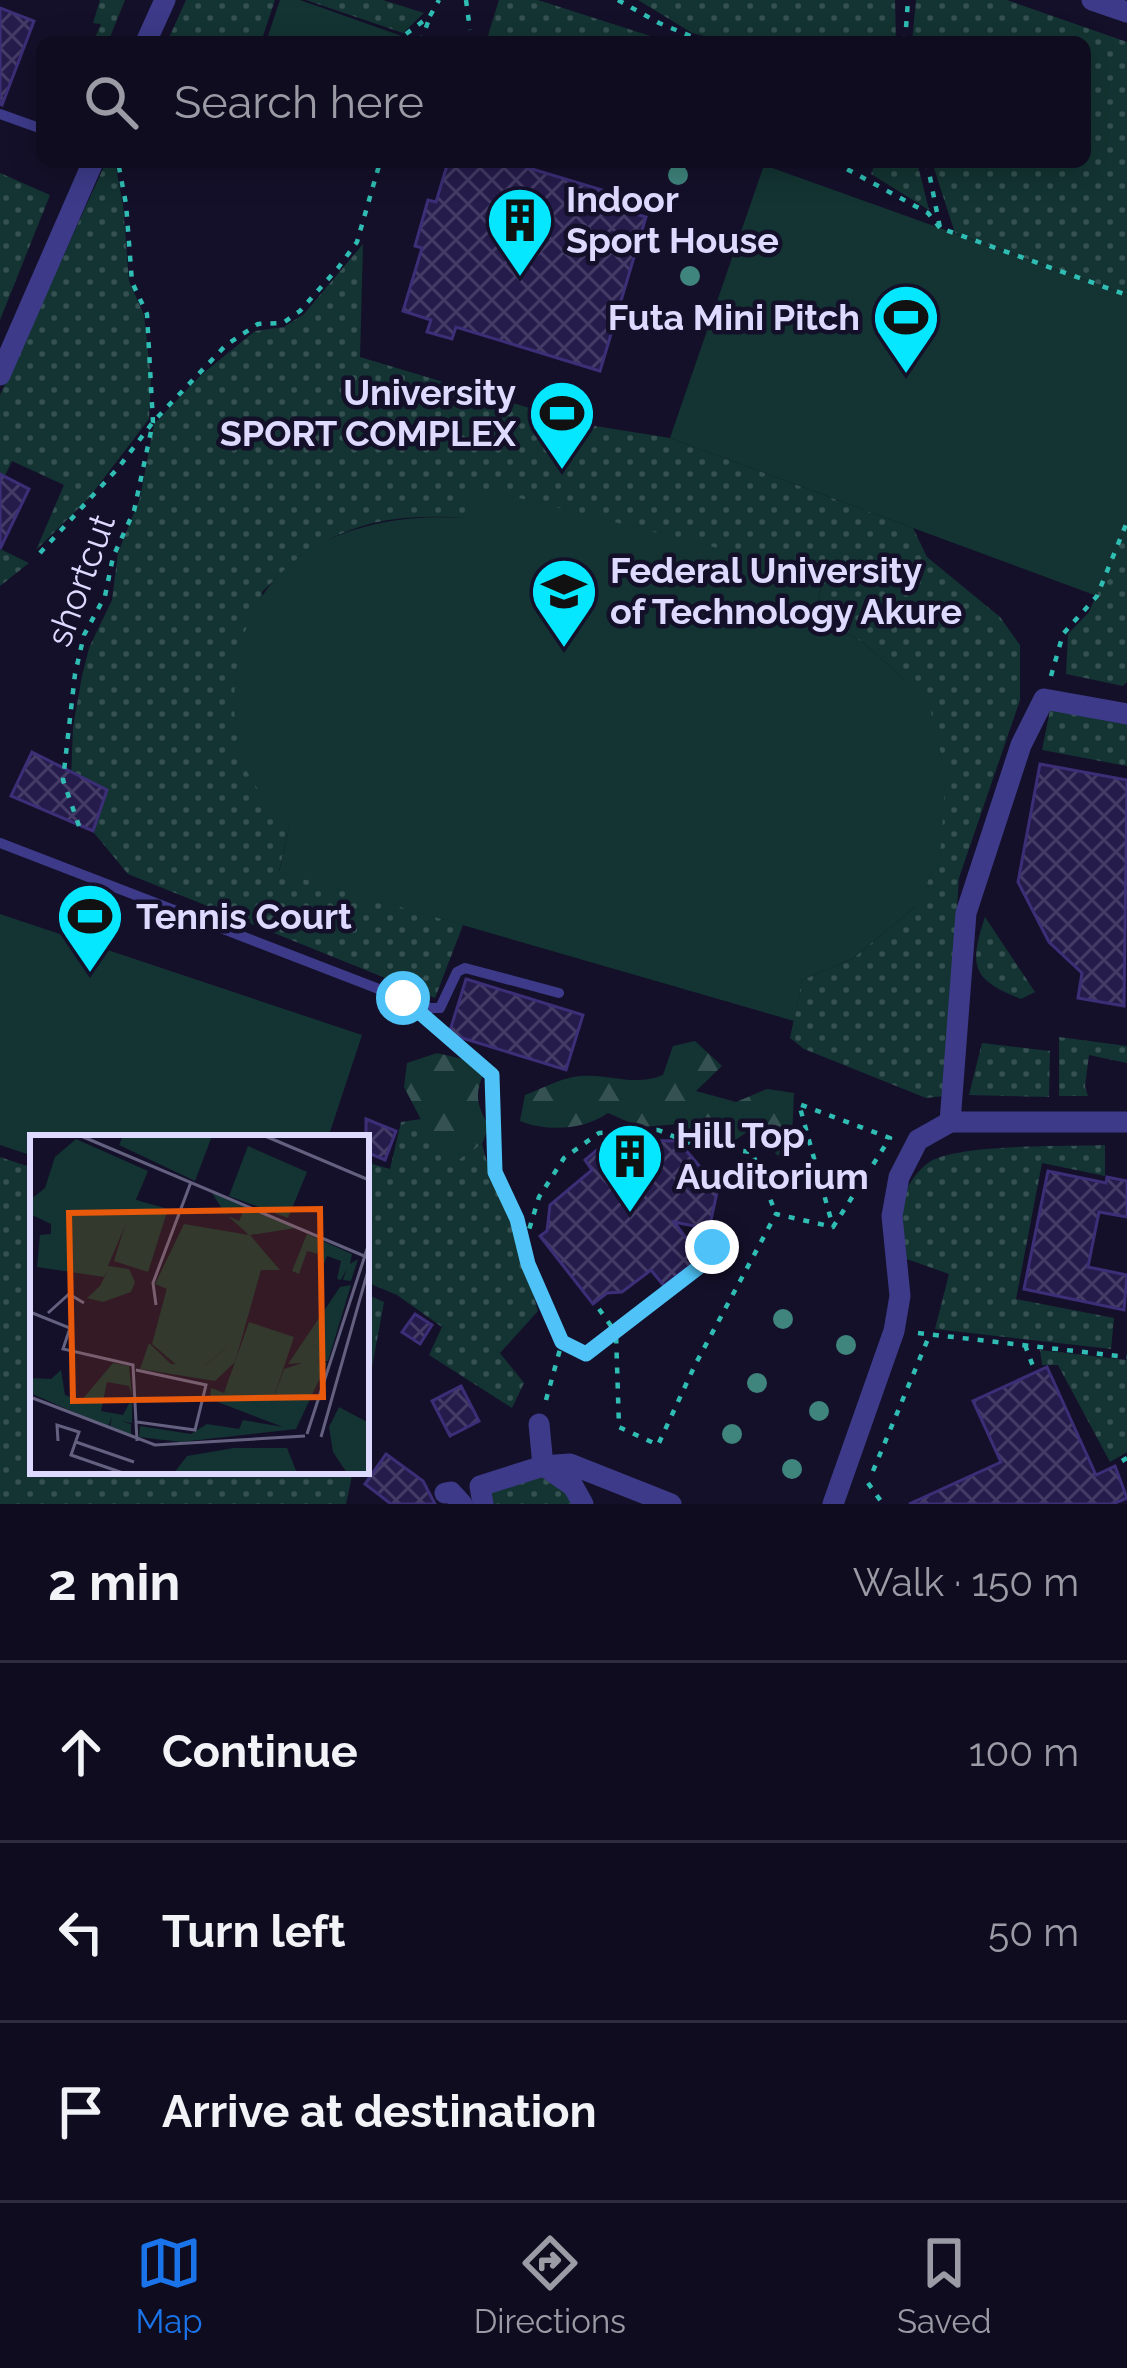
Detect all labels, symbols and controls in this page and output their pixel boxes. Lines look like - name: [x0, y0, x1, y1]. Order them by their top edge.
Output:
- search box: [36, 36, 1091, 168]
- icon: search: [78, 69, 144, 135]
- text: Search here: [174, 76, 424, 129]
- place label: Indoor Sport House: [566, 178, 779, 261]
- building icon: Indoor Sport House: [485, 185, 555, 279]
- sports icon: Futa Mini Pitch: [871, 282, 941, 376]
- place label: Futa Mini Pitch: [608, 296, 860, 338]
- place label: University SPORT COMPLEX: [220, 371, 517, 454]
- sports icon: University SPORT COMPLEX: [527, 378, 597, 472]
- street label: shortcut: [37, 508, 123, 652]
- place label: Federal University of Technology Akure: [610, 549, 962, 632]
- school or university icon: Federal University of Technology Akure: [529, 556, 599, 650]
- sports icon: Tennis Court: [55, 881, 125, 975]
- place label: Tennis Court: [136, 895, 352, 937]
- route start: [376, 971, 430, 1025]
- place label: Hill Top Auditorium: [676, 1114, 869, 1197]
- building icon: Hill Top Auditorium: [595, 1121, 665, 1215]
- inset map: [30, 1135, 369, 1474]
- route end: [685, 1220, 739, 1274]
- text: 2 min: [48, 1552, 180, 1612]
- text: Walk · 150 m: [853, 1559, 1079, 1605]
- icon: ahead: [48, 1719, 114, 1785]
- text: Continue: [162, 1725, 358, 1778]
- text: 100 m: [969, 1729, 1079, 1775]
- icon: left: [48, 1899, 114, 1965]
- text: Turn left: [162, 1905, 345, 1958]
- text: 50 m: [988, 1909, 1079, 1955]
- icon: arrive: [48, 2079, 114, 2145]
- text: Arrive at destination: [162, 2085, 597, 2138]
- tab: Map: [136, 2230, 203, 2341]
- tab: Directions: [474, 2230, 626, 2341]
- tab: Saved: [897, 2230, 991, 2341]

